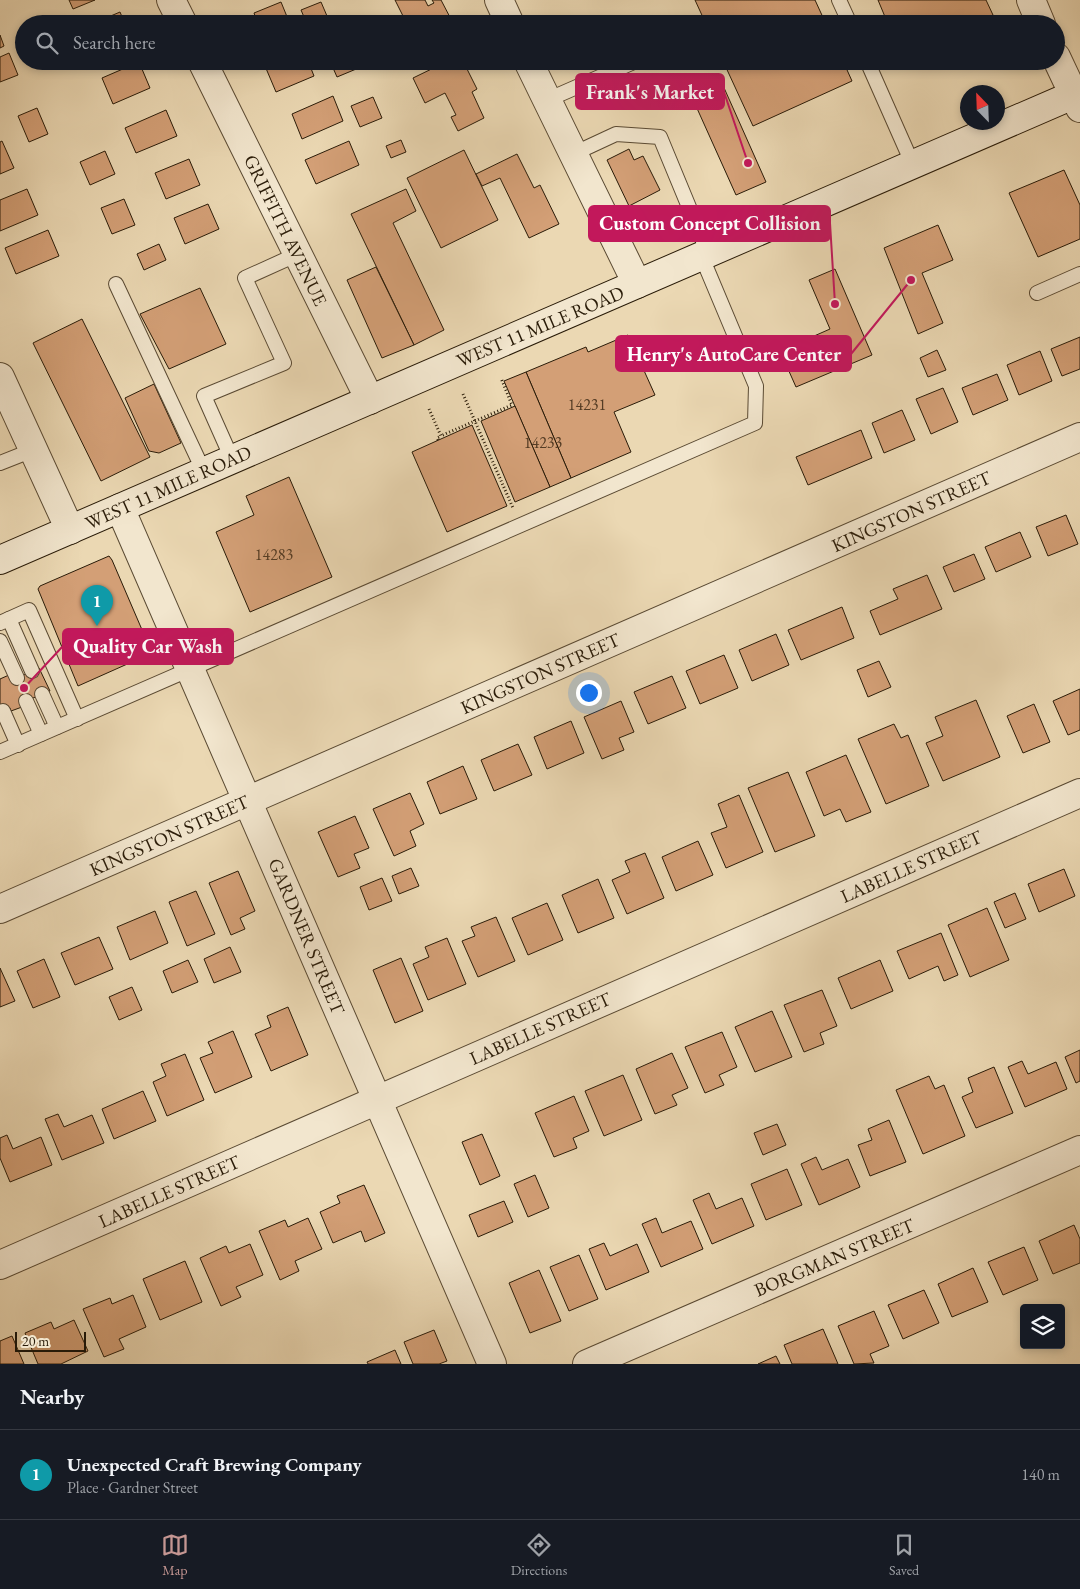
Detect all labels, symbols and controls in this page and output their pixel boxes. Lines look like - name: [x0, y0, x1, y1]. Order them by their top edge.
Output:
- search box: [15, 15, 1065, 70]
- icon: search: [33, 29, 61, 57]
- text: Search here: [73, 30, 155, 55]
- callout: Frank's Market: [576, 74, 724, 109]
- text: Frank's Market: [586, 79, 714, 105]
- north arrow: [960, 85, 1005, 130]
- street label: GRIFFITH AVENUE: [238, 150, 333, 310]
- callout: Custom Concept Collision: [589, 206, 830, 241]
- text: Custom Concept Collision: [599, 210, 821, 236]
- street label: WEST 11 MILE ROAD: [453, 280, 628, 373]
- callout: Henry's AutoCare Center: [616, 336, 851, 371]
- text: Henry's AutoCare Center: [627, 341, 842, 367]
- house number: 14231: [568, 394, 606, 415]
- house number: 14233: [524, 432, 563, 453]
- street label: WEST 11 MILE ROAD: [81, 439, 255, 535]
- street label: KINGSTON STREET: [828, 465, 995, 558]
- house number: 14283: [255, 544, 294, 565]
- pin: 1: [81, 585, 113, 626]
- street label: KINGSTON STREET: [457, 627, 624, 720]
- callout: Quality Car Wash: [63, 629, 233, 664]
- text: Quality Car Wash: [73, 633, 223, 659]
- your location: [576, 680, 602, 706]
- street label: KINGSTON STREET: [86, 789, 253, 882]
- street label: LABELLE STREET: [837, 824, 986, 909]
- street label: GARDNER STREET: [262, 854, 351, 1018]
- street label: LABELLE STREET: [466, 986, 615, 1071]
- street label: LABELLE STREET: [95, 1149, 244, 1234]
- street label: BORGMAN STREET: [750, 1212, 918, 1302]
- map controls: [1020, 1304, 1065, 1349]
- button: layers: [1020, 1304, 1065, 1349]
- scale bar: [15, 1329, 86, 1352]
- text: 20 m: [22, 1332, 49, 1350]
- text: Nearby: [20, 1383, 84, 1410]
- text: Unexpected Craft Brewing Company: [67, 1452, 362, 1477]
- text: 1: [32, 1464, 40, 1485]
- text: 140 m: [1021, 1464, 1060, 1485]
- text: Place · Gardner Street: [67, 1477, 198, 1498]
- tab: Map: [161, 1531, 189, 1579]
- tab: Directions: [511, 1531, 567, 1579]
- tab: Saved: [889, 1531, 919, 1579]

